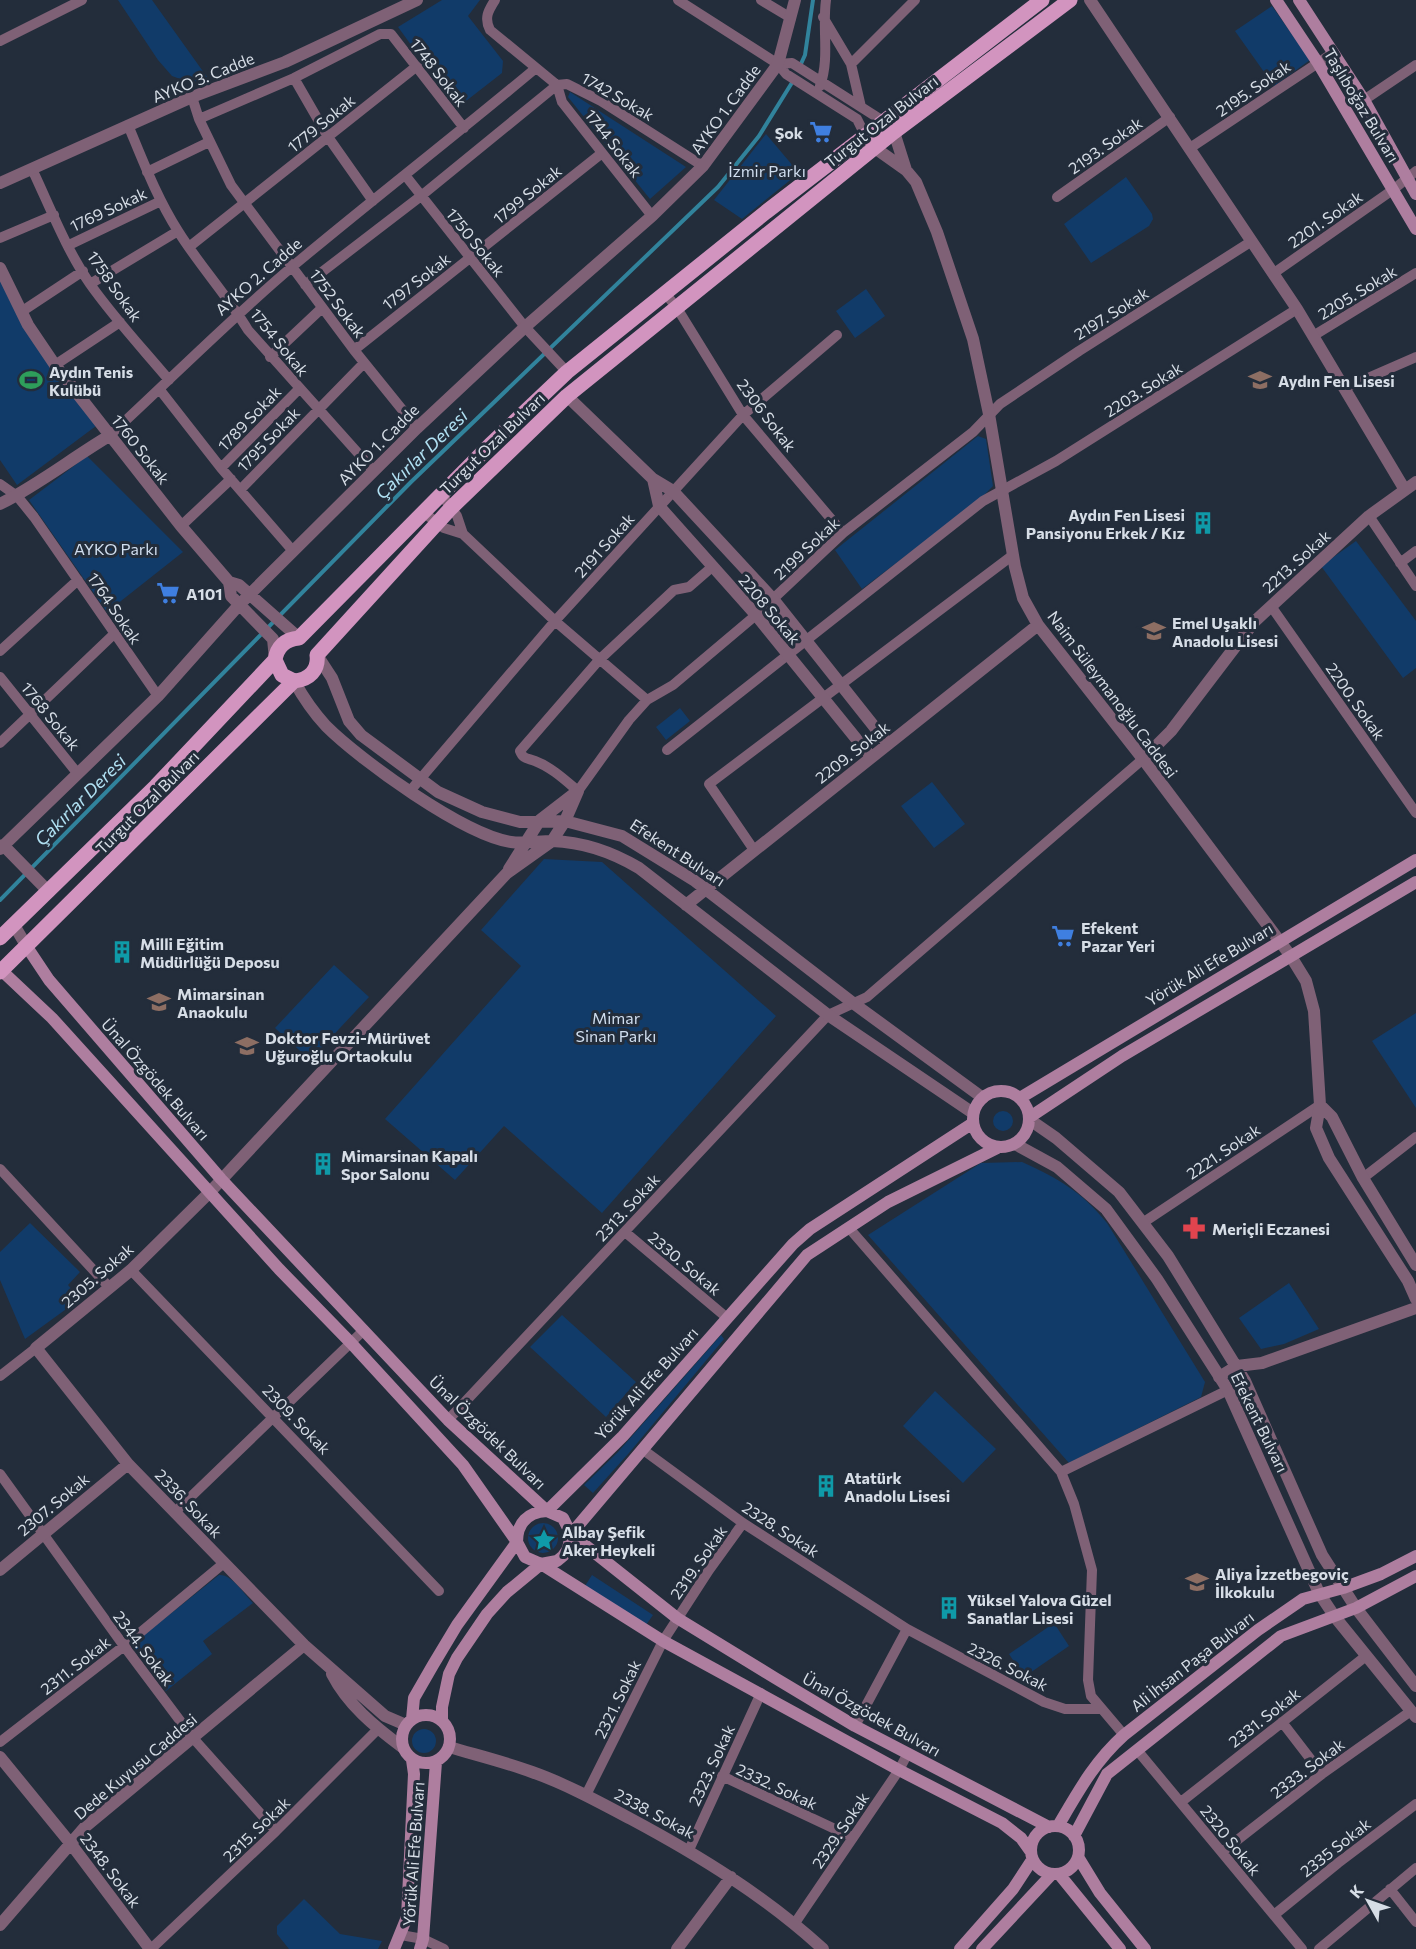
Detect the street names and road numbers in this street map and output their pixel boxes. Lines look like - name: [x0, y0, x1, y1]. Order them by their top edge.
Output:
- street label: 1748 Sokak: [406, 34, 472, 110]
- street label: Taşlıboğaz Bulvarı: [1320, 44, 1404, 166]
- street label: AYKO 3. Cadde: [149, 48, 257, 106]
- street label: 2195. Sokak: [1212, 56, 1294, 120]
- street label: AYKO 1. Cadde: [686, 60, 764, 158]
- street label: 1742 Sokak: [578, 68, 658, 124]
- street label: Turgut Ozal Bulvarı: [821, 71, 941, 171]
- street label: 1779 Sokak: [283, 90, 359, 156]
- street label: 1744 Sokak: [582, 105, 647, 181]
- street label: 2193. Sokak: [1064, 112, 1146, 177]
- street label: 1799 Sokak: [489, 160, 565, 227]
- street label: 1769 Sokak: [67, 183, 150, 235]
- street label: 2201. Sokak: [1284, 186, 1366, 252]
- street label: 1750 Sokak: [443, 204, 510, 280]
- street label: AYKO 2. Cadde: [211, 233, 305, 319]
- street label: 1758 Sokak: [84, 247, 146, 325]
- street label: 1797 Sokak: [378, 248, 454, 313]
- street label: 2205. Sokak: [1314, 261, 1400, 323]
- street label: 1752 Sokak: [306, 265, 370, 341]
- street label: 2197. Sokak: [1070, 282, 1152, 343]
- street label: 1754 Sokak: [247, 304, 313, 380]
- street label: 2203. Sokak: [1100, 357, 1186, 420]
- street label: 2306 Sokak: [734, 375, 801, 455]
- street label: 1789 Sokak: [214, 382, 285, 454]
- street label: Turgut Ozal Bulvarı: [436, 388, 548, 498]
- street label: AYKO 1. Cadde: [334, 400, 422, 488]
- street label: 1795 Sokak: [233, 403, 303, 475]
- street label: 1760 Sokak: [108, 410, 174, 488]
- street label: 2191 Sokak: [570, 509, 638, 581]
- street label: 2199 Sokak: [769, 513, 843, 583]
- street label: 2213. Sokak: [1258, 525, 1334, 596]
- street label: 1764 Sokak: [84, 569, 146, 648]
- street label: 2208 Sokak: [735, 570, 805, 648]
- street label: Naim Süleymanoğlu Caddesi: [1044, 607, 1182, 781]
- street label: 2200. Sokak: [1322, 659, 1390, 743]
- street label: 1768 Sokak: [18, 678, 85, 754]
- street label: 2209. Sokak: [811, 717, 893, 787]
- street label: Turgut Ozal Bulvarı: [91, 746, 203, 858]
- street label: Efekent Bulvarı: [627, 814, 729, 890]
- street label: Yörük Ali Efe Bulvarı: [1142, 919, 1276, 1009]
- street label: Ünal Özgödek Bulvarı: [98, 1014, 214, 1144]
- street label: 2221. Sokak: [1182, 1119, 1264, 1183]
- street label: 2313. Sokak: [591, 1169, 663, 1245]
- street label: 2330. Sokak: [645, 1227, 725, 1299]
- street label: 2305. Sokak: [57, 1238, 137, 1311]
- street label: Yörük Ali Efe Bulvarı: [590, 1323, 702, 1443]
- street label: Efekent Bulvarı: [1227, 1369, 1293, 1475]
- street label: Ünal Özgödek Bulvarı: [426, 1371, 550, 1493]
- street label: 2309. Sokak: [259, 1380, 335, 1458]
- street label: 2336. Sokak: [152, 1465, 227, 1541]
- street label: 2307. Sokak: [13, 1468, 93, 1539]
- street label: 2328. Sokak: [739, 1497, 823, 1561]
- street label: 2319. Sokak: [666, 1521, 731, 1603]
- street label: 2344. Sokak: [110, 1607, 178, 1689]
- street label: Ali İhsan Paşa Bulvarı: [1127, 1607, 1257, 1715]
- street label: 2311. Sokak: [36, 1632, 114, 1698]
- street label: 2326. Sokak: [965, 1638, 1052, 1695]
- street label: 2321. Sokak: [590, 1656, 644, 1741]
- street label: Ünal Özgödek Bulvarı: [800, 1668, 944, 1760]
- street label: 2331. Sokak: [1224, 1683, 1304, 1751]
- street label: Dede Kuyusu Caddesi: [70, 1709, 200, 1823]
- street label: 2323. Sokak: [684, 1721, 738, 1809]
- street label: 2333. Sokak: [1266, 1734, 1348, 1802]
- street label: 2332. Sokak: [733, 1759, 821, 1813]
- street label: Yörük Ali Efe Bulvarı: [398, 1781, 428, 1927]
- street label: 2338. Sokak: [612, 1784, 699, 1842]
- street label: 2329. Sokak: [808, 1788, 873, 1872]
- street label: 2315. Sokak: [219, 1792, 293, 1865]
- street label: 2320 Sokak: [1197, 1801, 1265, 1879]
- street label: 2335 Sokak: [1296, 1813, 1374, 1880]
- street label: 2348. Sokak: [77, 1829, 145, 1911]

